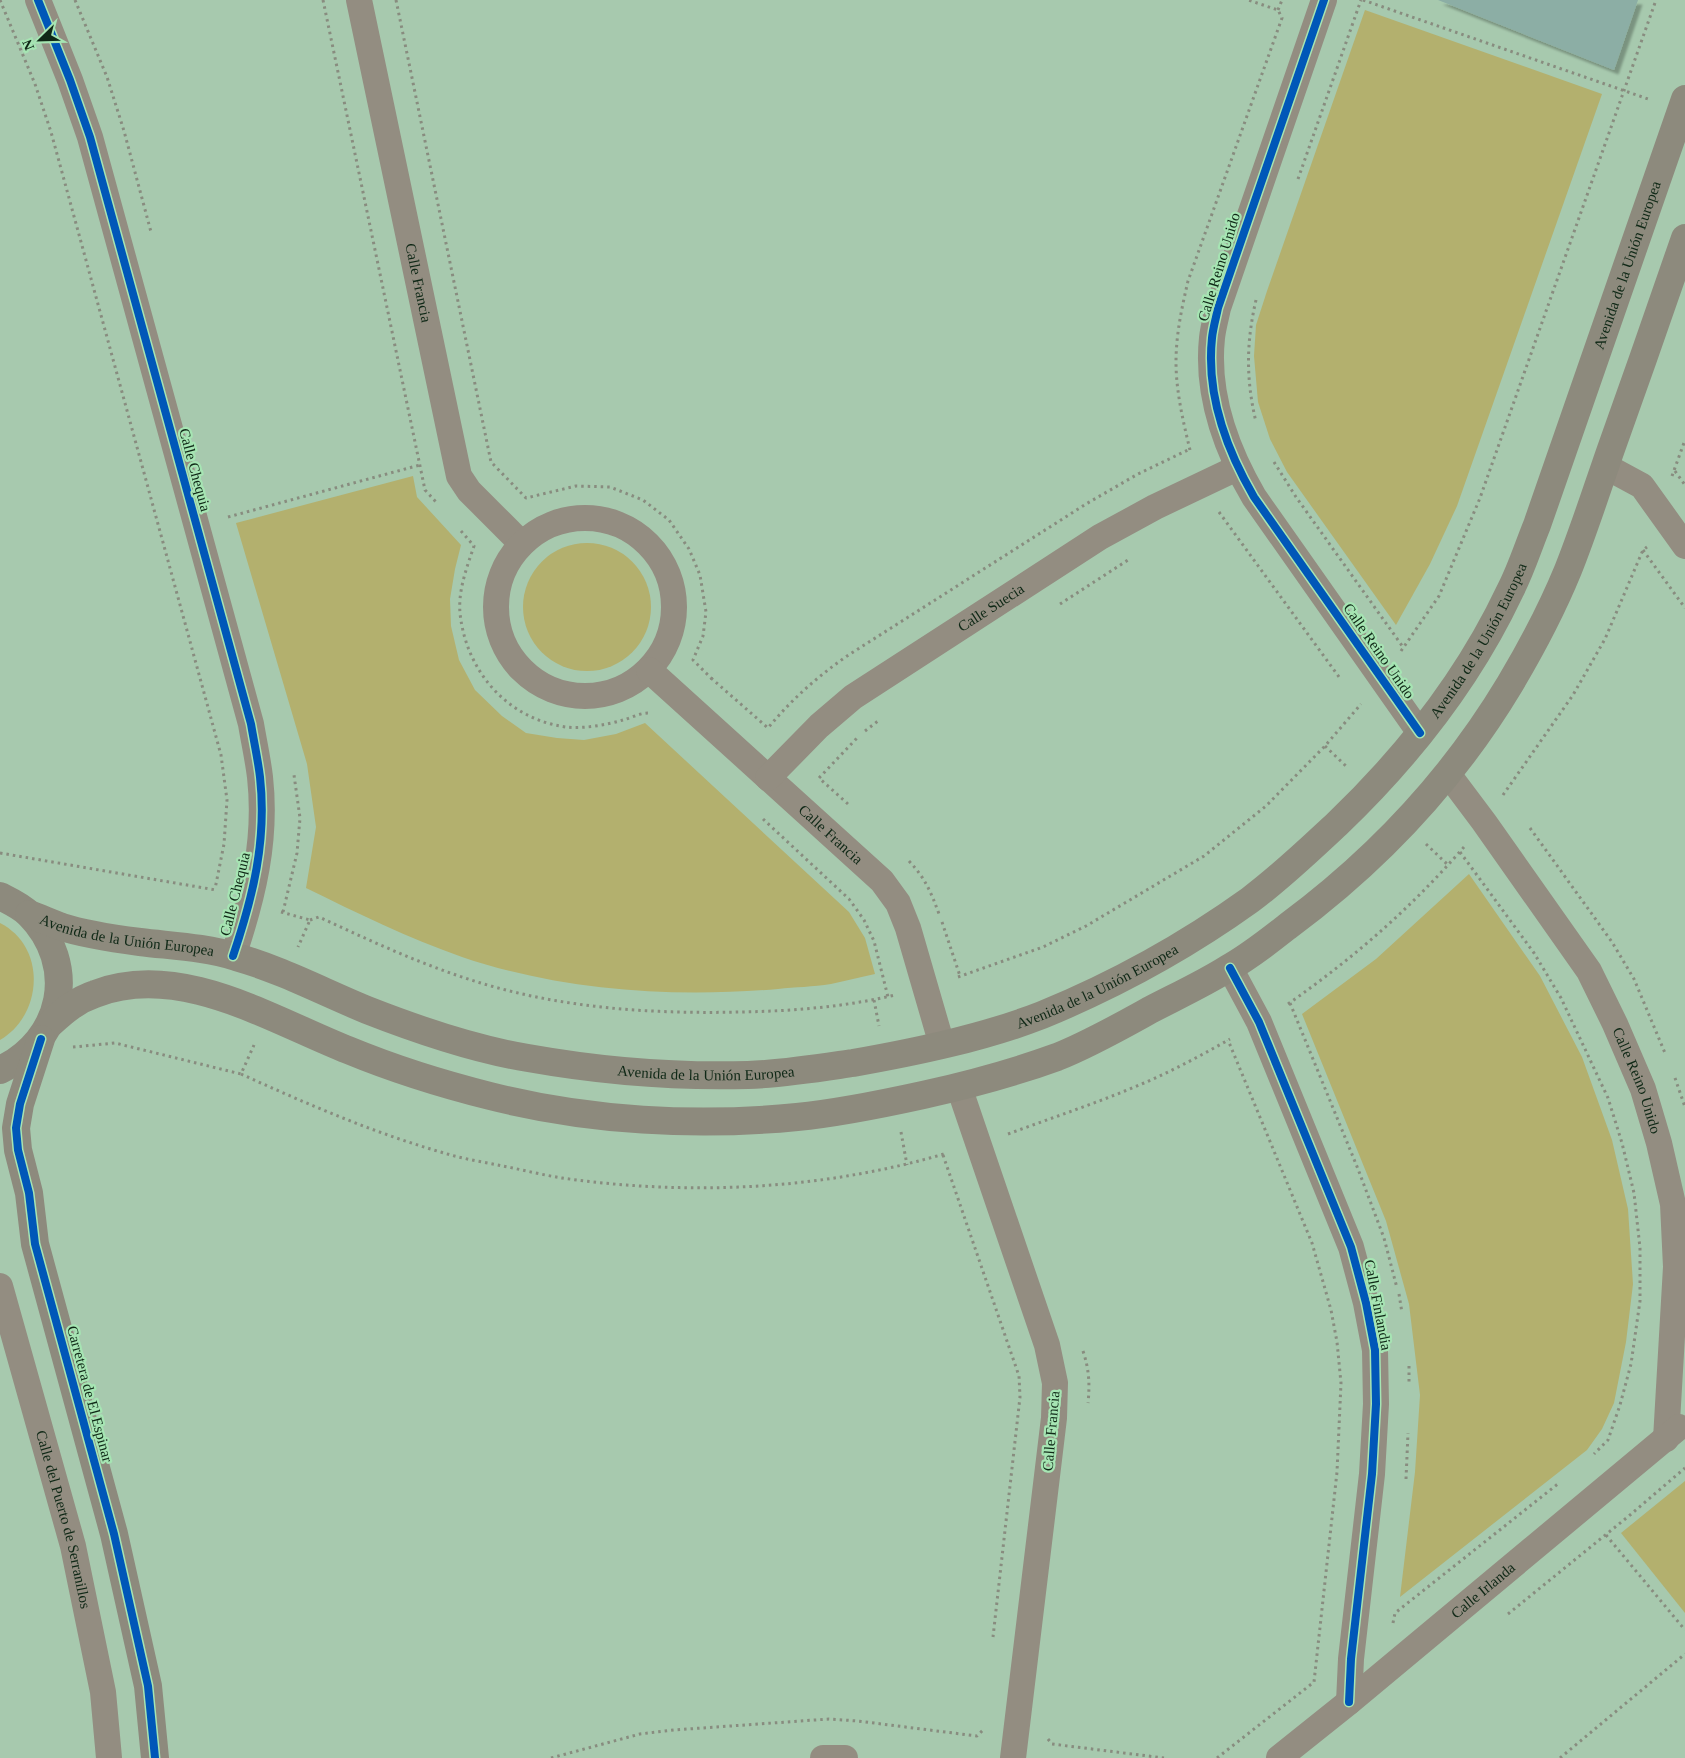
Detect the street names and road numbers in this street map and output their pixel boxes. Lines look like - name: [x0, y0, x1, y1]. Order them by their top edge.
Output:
- street label: Avenida de la Unión Europea: [1591, 179, 1664, 352]
- street label: Calle Reino Unido: [1195, 211, 1243, 323]
- street label: Calle Francia: [402, 242, 435, 324]
- street label: Calle Chequia: [176, 427, 214, 514]
- street label: Avenida de la Unión Europea: [1427, 560, 1530, 721]
- street label: Calle Suecia: [955, 580, 1027, 635]
- street label: Calle Reino Unido: [1340, 600, 1418, 702]
- street label: Calle Francia: [795, 802, 866, 868]
- street label: Calle Chequia: [217, 850, 253, 937]
- street label: Avenida de la Unión Europea: [37, 911, 216, 959]
- street label: Avenida de la Unión Europea: [1014, 941, 1181, 1032]
- street label: Calle Reino Unido: [1609, 1025, 1664, 1136]
- street label: Avenida de la Unión Europea: [617, 1062, 796, 1083]
- street label: Calle Finlandia: [1361, 1258, 1395, 1352]
- street label: Carretera de El Espinar: [64, 1324, 116, 1464]
- street label: Calle Francia: [1040, 1390, 1063, 1472]
- street label: Calle del Puerto de Serranillos: [33, 1429, 94, 1610]
- street label: Calle Irlanda: [1448, 1559, 1518, 1621]

